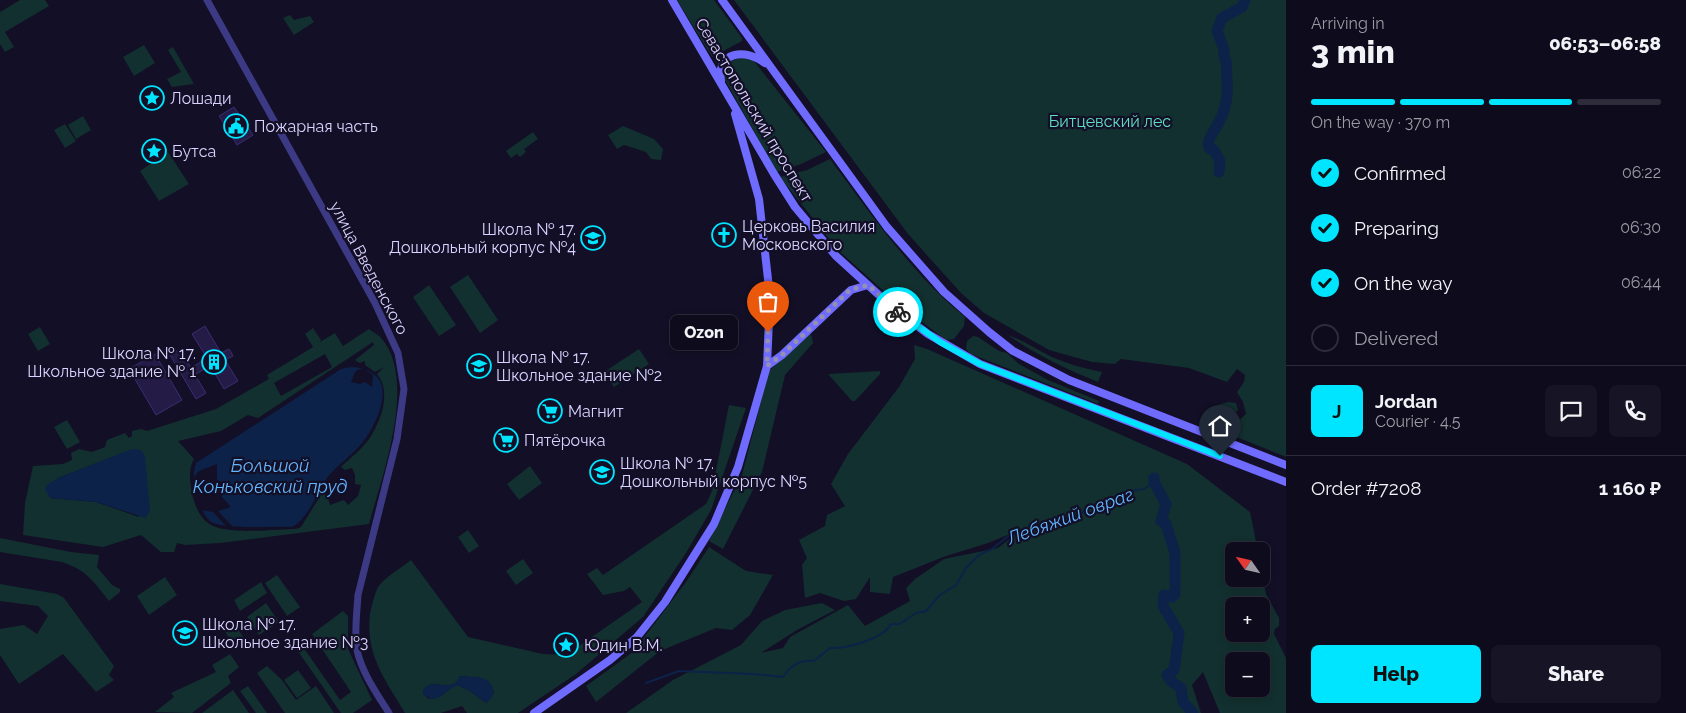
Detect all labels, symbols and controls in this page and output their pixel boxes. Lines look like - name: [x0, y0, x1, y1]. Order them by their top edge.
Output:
- text: Arriving in: [1311, 14, 1385, 33]
- street label: Севастопольский проспект: [692, 15, 817, 206]
- text: 06:53–06:58: [1549, 32, 1661, 54]
- text: 3 min: [1311, 33, 1395, 70]
- place icon: Лошади: [139, 85, 165, 111]
- place label: Лошади: [170, 89, 231, 108]
- park label: Битцевский лес: [1049, 112, 1171, 131]
- public building icon: Пожарная часть: [223, 113, 249, 139]
- text: On the way · 370 m: [1311, 113, 1450, 132]
- place label: Пожарная часть: [254, 117, 378, 136]
- place icon: Бутса: [141, 138, 167, 164]
- place label: Бутса: [172, 142, 216, 161]
- icon: check: [1311, 159, 1339, 187]
- text: Confirmed: [1354, 162, 1446, 184]
- text: 06:22: [1622, 163, 1661, 182]
- street label: улица Введенского: [326, 198, 412, 338]
- icon: check: [1311, 214, 1339, 242]
- place label: Церковь Василия Московского: [742, 217, 875, 254]
- text: Preparing: [1354, 217, 1439, 239]
- text: 06:30: [1620, 218, 1661, 237]
- place label: Школа № 17. Дошкольный корпус №4: [389, 220, 576, 257]
- church icon: Церковь Василия Московского: [711, 222, 737, 248]
- school or university icon: Школа № 17. Дошкольный корпус №4: [580, 225, 606, 251]
- icon: check: [1311, 269, 1339, 297]
- text: On the way: [1354, 272, 1453, 294]
- text: 06:44: [1621, 273, 1661, 292]
- pin: [747, 281, 789, 332]
- courier: [873, 287, 923, 337]
- icon: bag: [754, 288, 782, 316]
- icon: bike: [884, 298, 912, 326]
- callout: Ozon: [670, 314, 738, 350]
- text: Ozon: [684, 323, 724, 342]
- text: Delivered: [1354, 327, 1438, 349]
- place label: Школа № 17. Школьное здание № 1: [27, 344, 196, 381]
- place label: Школа № 17. Школьное здание №2: [496, 348, 662, 385]
- building icon: Школа № 17. Школьное здание № 1: [201, 349, 227, 375]
- school or university icon: Школа № 17. Школьное здание №2: [466, 353, 492, 379]
- button: chat: [1545, 385, 1597, 437]
- button: phone: [1609, 385, 1661, 437]
- text: Jordan: [1375, 390, 1438, 412]
- supermarket icon: Магнит: [537, 398, 563, 424]
- text: J: [1332, 400, 1342, 422]
- place label: Магнит: [568, 402, 624, 421]
- pin: [1199, 405, 1241, 456]
- icon: home: [1206, 412, 1234, 440]
- text: Courier · 4.5: [1375, 412, 1460, 431]
- supermarket icon: Пятёрочка: [493, 427, 519, 453]
- place label: Пятёрочка: [524, 431, 605, 450]
- place label: Школа № 17. Дошкольный корпус №5: [620, 454, 807, 491]
- water label: Большой Коньковский пруд: [193, 455, 347, 497]
- school or university icon: Школа № 17. Дошкольный корпус №5: [589, 459, 615, 485]
- text: Order #7208: [1311, 477, 1422, 499]
- text: 1 160 ₽: [1599, 477, 1661, 499]
- water label: Лебяжий овраг: [1003, 483, 1136, 549]
- north arrow: [1225, 542, 1270, 588]
- map controls: [1225, 542, 1270, 697]
- button: +: [1225, 597, 1270, 642]
- place label: Школа № 17. Школьное здание №3: [202, 615, 368, 652]
- school or university icon: Школа № 17. Школьное здание №3: [172, 620, 198, 646]
- place icon: Юдин В.М.: [553, 632, 579, 658]
- place label: Юдин В.М.: [584, 636, 663, 655]
- button: Help: [1311, 645, 1481, 703]
- button: Share: [1491, 645, 1661, 703]
- button: −: [1225, 652, 1270, 697]

